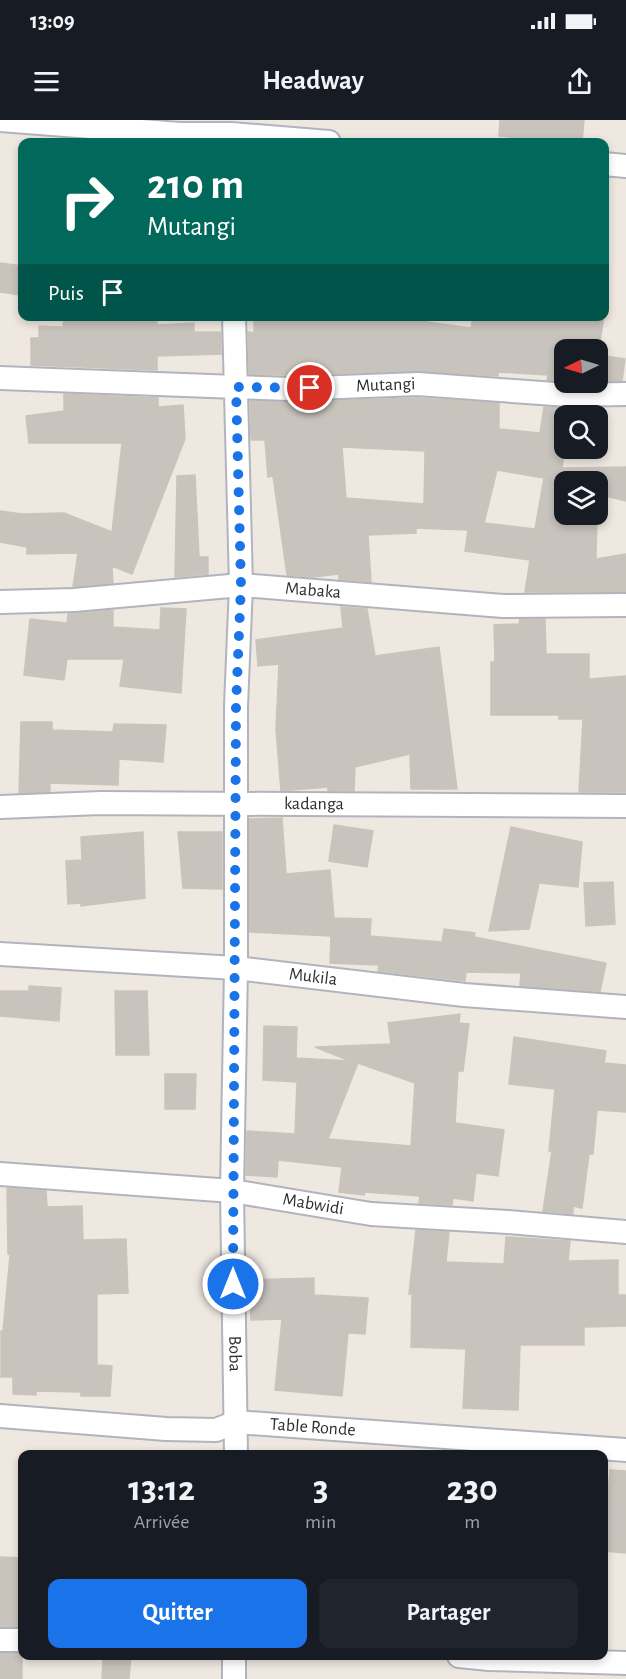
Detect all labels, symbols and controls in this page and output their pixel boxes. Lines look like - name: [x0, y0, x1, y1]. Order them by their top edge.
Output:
- text: 13:09: [30, 10, 75, 32]
- icon: menu: [30, 65, 63, 98]
- icon: share: [563, 65, 596, 98]
- text: Headway: [262, 67, 364, 94]
- icon: right: [48, 162, 126, 240]
- text: 210 m: [147, 164, 244, 206]
- text: Mutangi: [147, 213, 236, 240]
- icon: arrive: [96, 276, 129, 309]
- text: Puis: [48, 282, 84, 304]
- north arrow: [554, 339, 608, 393]
- map controls: [554, 339, 608, 525]
- pin: [284, 362, 335, 413]
- icon: arrive: [293, 371, 326, 404]
- street label: Mutangi: [356, 375, 416, 395]
- button: search: [554, 405, 608, 459]
- button: layers: [554, 471, 608, 525]
- street label: Mabaka: [284, 580, 342, 602]
- street label: kadanga: [284, 795, 344, 813]
- street label: Mukila: [288, 965, 338, 989]
- street label: Mabwidi: [281, 1191, 345, 1218]
- position arrow: [201, 1252, 265, 1316]
- street label: Boba: [225, 1336, 244, 1372]
- street label: Table Ronde: [269, 1415, 356, 1440]
- text: 13:12: [128, 1471, 195, 1507]
- text: 3: [313, 1471, 328, 1507]
- text: 230: [447, 1471, 498, 1507]
- text: Arrivée: [134, 1512, 189, 1532]
- text: min: [305, 1512, 336, 1532]
- text: m: [464, 1512, 480, 1532]
- button: Quitter: [48, 1579, 307, 1648]
- button: Partager: [319, 1579, 578, 1648]

